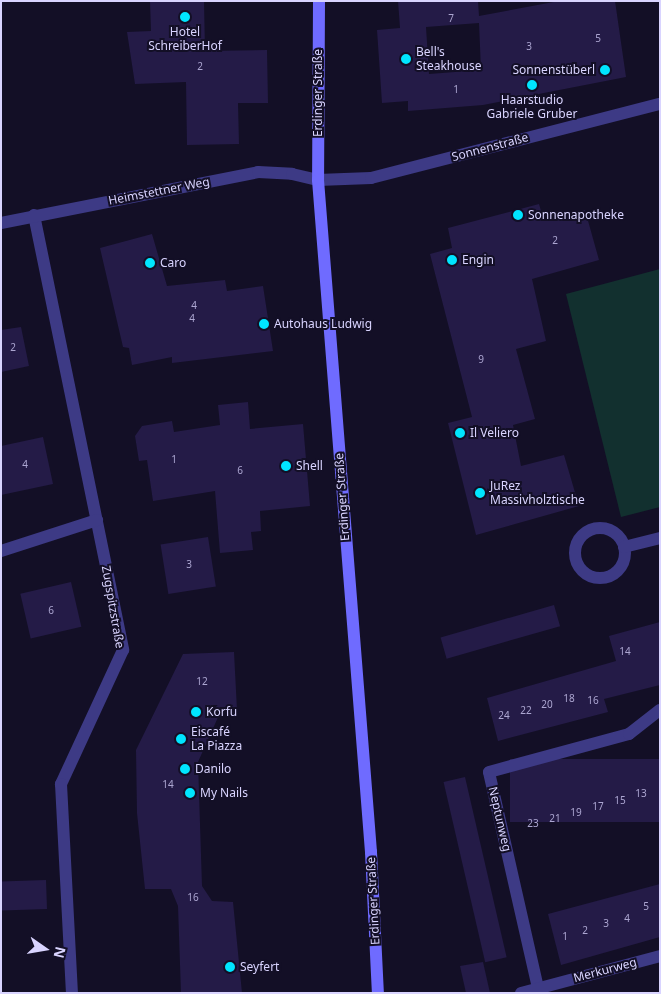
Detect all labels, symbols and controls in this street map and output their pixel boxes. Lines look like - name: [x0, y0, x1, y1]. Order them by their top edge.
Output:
- marker: Hotel SchreiberHof: [179, 11, 191, 23]
- house number: 7: [448, 13, 454, 25]
- place label: Hotel SchreiberHof: [148, 25, 222, 53]
- house number: 5: [595, 33, 601, 45]
- house number: 3: [526, 41, 532, 53]
- place label: Bell's Steakhouse: [416, 45, 481, 73]
- street label: Erdinger Straße: [311, 49, 325, 137]
- marker: Bell's Steakhouse: [400, 53, 412, 65]
- house number: 2: [197, 61, 203, 73]
- place label: Sonnenstüberl: [512, 63, 595, 77]
- marker: Sonnenstüberl: [599, 64, 611, 76]
- marker: Haarstudio Gabriele Gruber: [526, 79, 538, 91]
- house number: 1: [453, 84, 459, 96]
- place label: Haarstudio Gabriele Gruber: [487, 93, 577, 121]
- street label: Sonnenstraße: [450, 130, 530, 164]
- street label: Heimstettner Weg: [107, 174, 211, 208]
- place label: Sonnenapotheke: [528, 208, 624, 222]
- marker: Sonnenapotheke: [512, 209, 524, 221]
- house number: 2: [552, 235, 558, 247]
- place label: Engin: [462, 253, 494, 267]
- marker: Engin: [446, 254, 458, 266]
- place label: Caro: [160, 256, 186, 270]
- marker: Caro: [144, 257, 156, 269]
- house number: 4: [191, 300, 197, 312]
- house number: 4: [189, 313, 195, 325]
- place label: Autohaus Ludwig: [274, 317, 372, 331]
- marker: Autohaus Ludwig: [258, 318, 270, 330]
- house number: 2: [10, 342, 16, 354]
- house number: 9: [478, 354, 484, 366]
- place label: Il Veliero: [470, 426, 519, 440]
- marker: Il Veliero: [454, 427, 466, 439]
- street label: Erdinger Straße: [332, 452, 352, 542]
- house number: 1: [171, 454, 177, 466]
- house number: 4: [22, 459, 28, 471]
- place label: Shell: [296, 459, 323, 473]
- marker: Shell: [280, 460, 292, 472]
- house number: 6: [237, 465, 243, 477]
- place label: JuRez Massivholztische: [490, 479, 585, 507]
- marker: JuRez Massivholztische: [474, 487, 486, 499]
- house number: 3: [186, 559, 192, 571]
- street label: Zugspitzstraße: [99, 565, 127, 649]
- house number: 6: [48, 605, 54, 617]
- house number: 14: [619, 646, 631, 658]
- house number: 12: [196, 676, 208, 688]
- house number: 18: [563, 693, 575, 705]
- house number: 16: [587, 695, 599, 707]
- house number: 20: [541, 699, 553, 711]
- place label: Korfu: [206, 705, 237, 719]
- house number: 22: [520, 705, 532, 717]
- marker: Korfu: [190, 706, 202, 718]
- house number: 24: [498, 710, 510, 722]
- place label: Eiscafé La Piazza: [191, 725, 242, 753]
- marker: Eiscafé La Piazza: [175, 733, 187, 745]
- place label: Danilo: [195, 762, 231, 776]
- marker: Danilo: [179, 763, 191, 775]
- house number: 14: [162, 779, 174, 791]
- street label: Neptunweg: [486, 785, 514, 853]
- place label: My Nails: [200, 786, 248, 800]
- marker: My Nails: [184, 787, 196, 799]
- house number: 13: [635, 788, 647, 800]
- house number: 15: [614, 795, 626, 807]
- house number: 17: [592, 801, 604, 813]
- house number: 19: [570, 807, 582, 819]
- house number: 21: [549, 813, 561, 825]
- house number: 23: [527, 818, 539, 830]
- street label: Erdinger Straße: [364, 857, 382, 945]
- house number: 16: [187, 892, 199, 904]
- house number: 5: [643, 901, 649, 913]
- house number: 4: [624, 913, 630, 925]
- house number: 3: [603, 918, 609, 930]
- north arrow: [20, 924, 70, 974]
- house number: 2: [582, 925, 588, 937]
- house number: 1: [562, 931, 568, 943]
- text: N: [50, 945, 71, 960]
- street label: Merkurweg: [572, 955, 638, 985]
- place label: Seyfert: [240, 960, 279, 974]
- marker: Seyfert: [224, 961, 236, 973]

